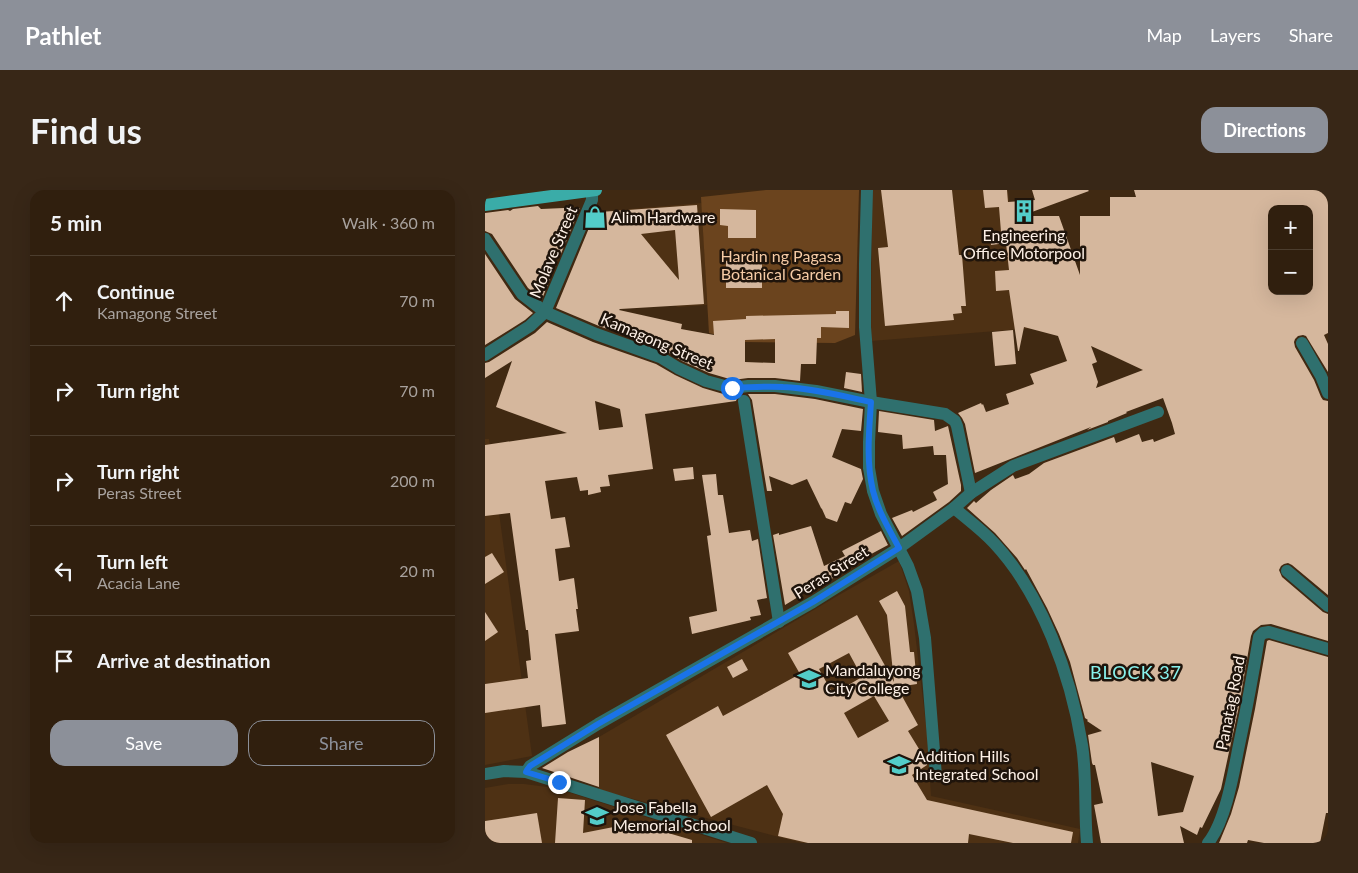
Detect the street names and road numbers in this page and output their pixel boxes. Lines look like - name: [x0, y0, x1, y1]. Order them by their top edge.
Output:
- street label: Molave Street: [525, 203, 581, 301]
- street label: Kamagong Street: [598, 308, 717, 373]
- street label: Peras Street: [790, 541, 872, 602]
- street label: Panatag Road: [1211, 654, 1248, 752]

